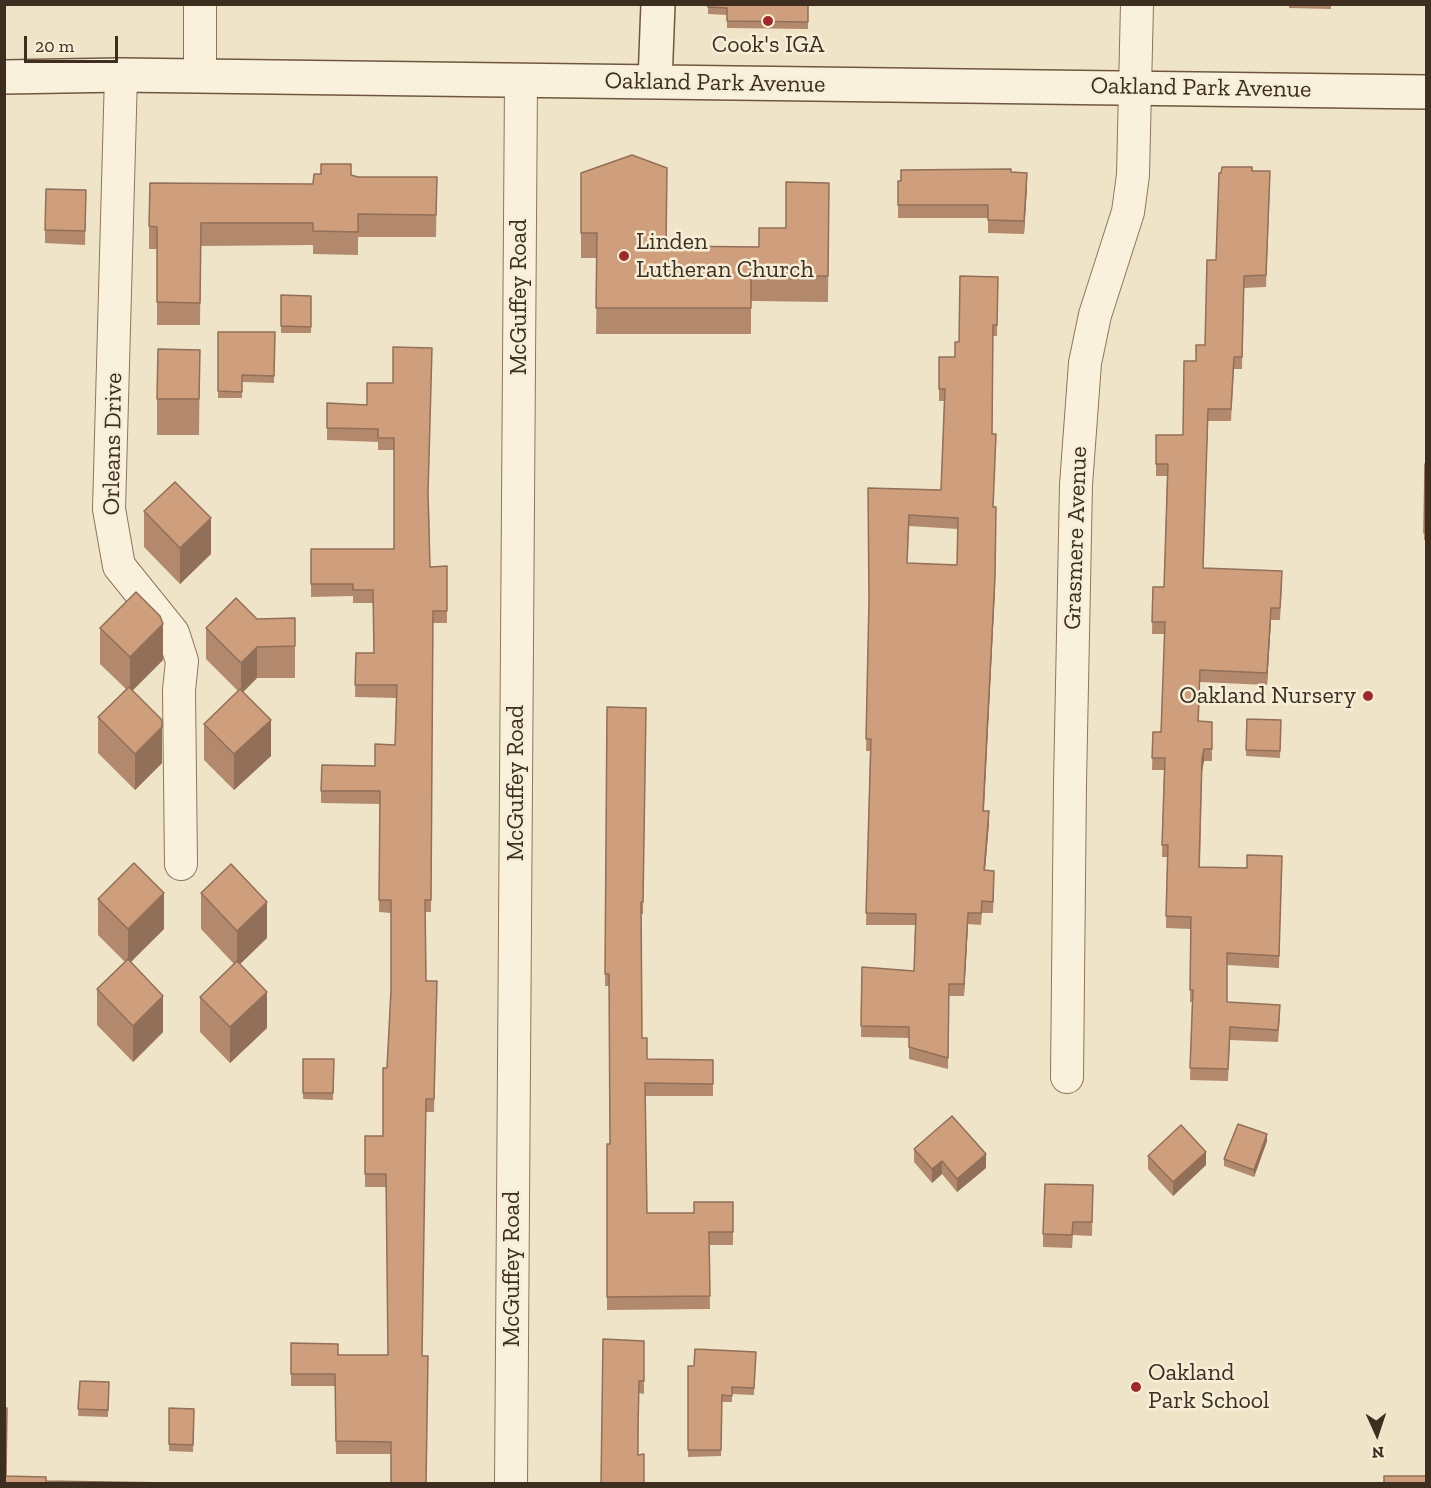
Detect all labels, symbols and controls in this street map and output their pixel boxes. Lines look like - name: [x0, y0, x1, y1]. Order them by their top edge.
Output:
- marker: Cook's IGA: [761, 14, 775, 28]
- scale bar: [27, 24, 122, 62]
- place label: Cook's IGA: [712, 31, 824, 59]
- text: 20 m: [35, 35, 74, 57]
- street label: Oakland Park Avenue: [604, 67, 826, 99]
- street label: Oakland Park Avenue: [1090, 72, 1312, 104]
- street label: McGuffey Road: [505, 219, 533, 375]
- place label: Linden Lutheran Church: [636, 228, 814, 284]
- marker: Linden Lutheran Church: [617, 249, 631, 263]
- street label: Orleans Drive: [97, 372, 129, 516]
- street label: Grasmere Avenue: [1058, 446, 1094, 630]
- place label: Oakland Nursery: [1179, 682, 1356, 710]
- marker: Oakland Nursery: [1361, 689, 1375, 703]
- street label: McGuffey Road: [502, 705, 530, 861]
- street label: McGuffey Road: [498, 1191, 526, 1347]
- place label: Oakland Park School: [1148, 1359, 1269, 1415]
- marker: Oakland Park School: [1129, 1380, 1143, 1394]
- north arrow: [1347, 1404, 1407, 1464]
- text: N: [1371, 1443, 1385, 1462]

